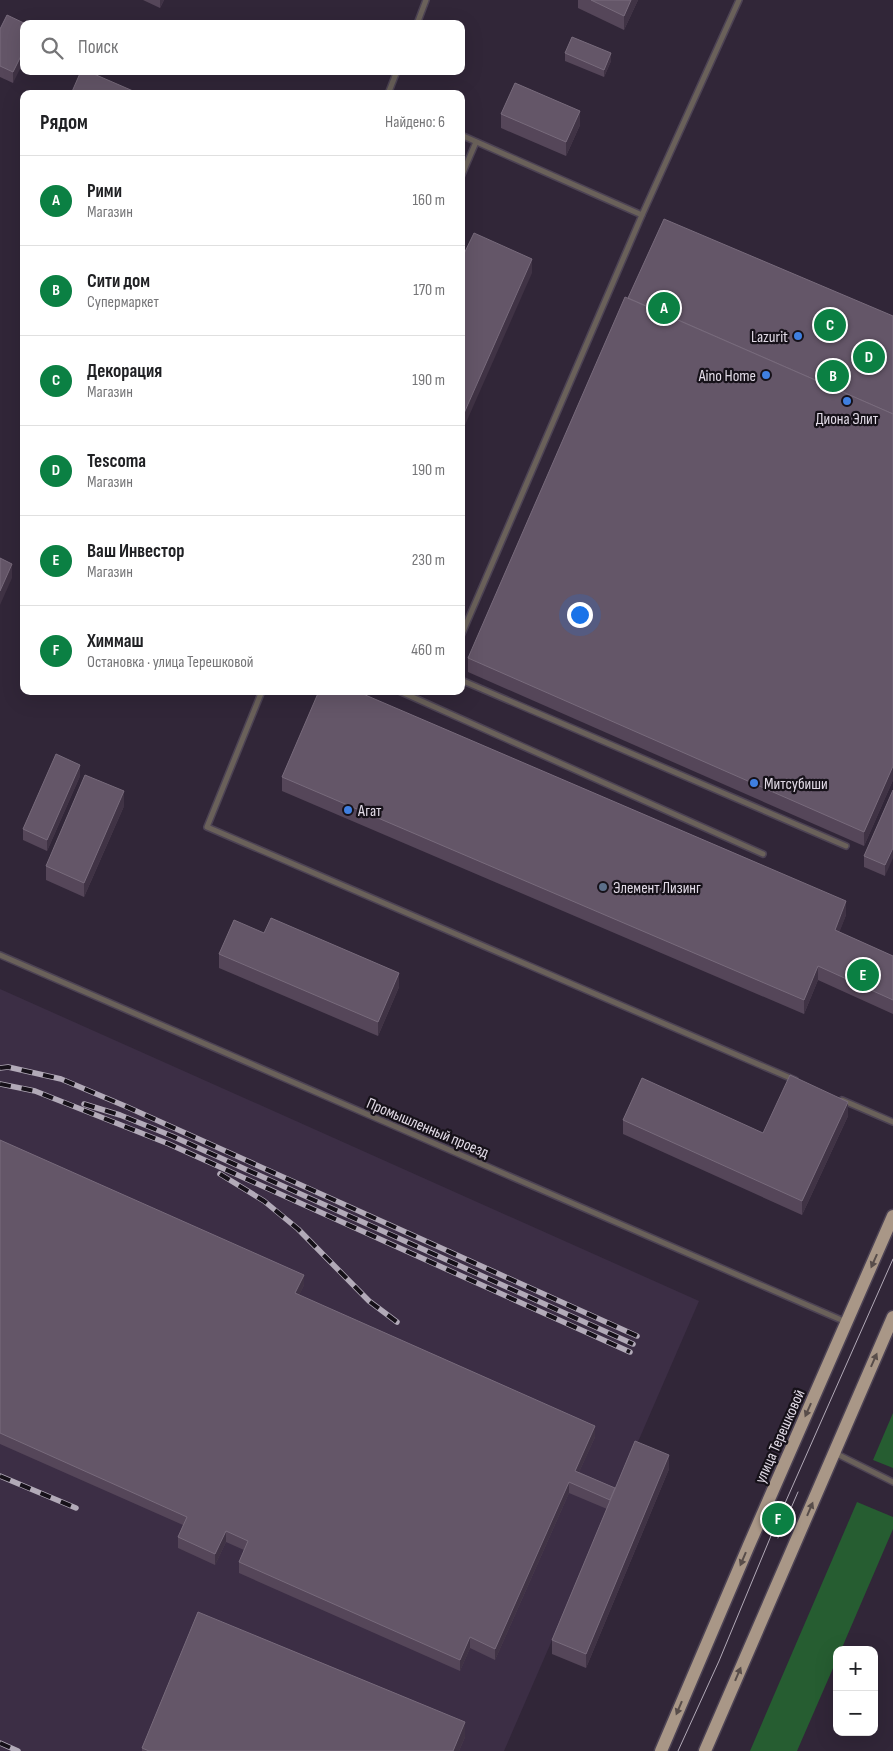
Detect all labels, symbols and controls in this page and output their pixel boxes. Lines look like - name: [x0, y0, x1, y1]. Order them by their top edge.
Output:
- search box: [20, 20, 465, 75]
- icon: search: [38, 34, 66, 62]
- text: Поиск: [78, 36, 118, 59]
- text: Рядом: [40, 110, 88, 135]
- text: Найдено: 6: [385, 113, 445, 132]
- text: Рими: [87, 180, 122, 203]
- text: A: [52, 191, 60, 210]
- text: 160 m: [412, 191, 445, 210]
- text: Магазин: [87, 203, 133, 222]
- text: Сити дом: [87, 270, 150, 293]
- text: B: [52, 281, 60, 300]
- text: 170 m: [413, 281, 445, 300]
- pin: A: [648, 289, 680, 327]
- text: Супермаркет: [87, 293, 159, 312]
- pin: C: [814, 306, 846, 344]
- place label: Lazurit: [751, 328, 788, 347]
- marker: Lazurit: [792, 330, 804, 342]
- pin: D: [853, 338, 885, 376]
- pin: B: [817, 357, 849, 395]
- text: Декорация: [87, 360, 162, 383]
- place label: Aino Home: [698, 367, 756, 386]
- marker: Aino Home: [760, 369, 772, 381]
- text: C: [52, 371, 60, 390]
- text: 190 m: [412, 371, 445, 390]
- text: Магазин: [87, 383, 133, 402]
- marker: Диона Элит: [841, 395, 853, 407]
- place label: Диона Элит: [816, 410, 879, 429]
- text: Tescoma: [87, 450, 146, 473]
- text: D: [52, 461, 60, 480]
- text: 190 m: [412, 461, 445, 480]
- text: Магазин: [87, 473, 133, 492]
- text: Ваш Инвестор: [87, 540, 184, 563]
- text: E: [53, 551, 59, 570]
- text: 230 m: [412, 551, 445, 570]
- text: Магазин: [87, 563, 133, 582]
- your location: [567, 602, 593, 628]
- text: Химмаш: [87, 630, 144, 653]
- text: F: [53, 641, 59, 660]
- text: 460 m: [411, 641, 445, 660]
- text: Остановка · улица Терешковой: [87, 653, 254, 672]
- place label: Митсубиши: [764, 775, 828, 794]
- marker: Митсубиши: [748, 777, 760, 789]
- place label: Агат: [357, 802, 382, 821]
- marker: Агат: [342, 804, 354, 816]
- place label: Элемент Лизинг: [613, 879, 701, 898]
- marker: Элемент Лизинг: [597, 881, 609, 893]
- pin: E: [847, 956, 879, 994]
- street label: Промышленный проезд: [364, 1094, 492, 1163]
- one-way arrow: [869, 1254, 877, 1268]
- one-way arrow: [871, 1353, 879, 1367]
- street label: улица Терешковой: [751, 1387, 810, 1487]
- one-way arrow: [804, 1403, 812, 1417]
- pin: F: [762, 1500, 794, 1538]
- one-way arrow: [806, 1502, 814, 1516]
- one-way arrow: [739, 1552, 747, 1567]
- map controls: [833, 1646, 878, 1736]
- button: +: [833, 1646, 878, 1691]
- one-way arrow: [735, 1667, 743, 1681]
- button: −: [833, 1691, 878, 1736]
- one-way arrow: [675, 1701, 683, 1715]

